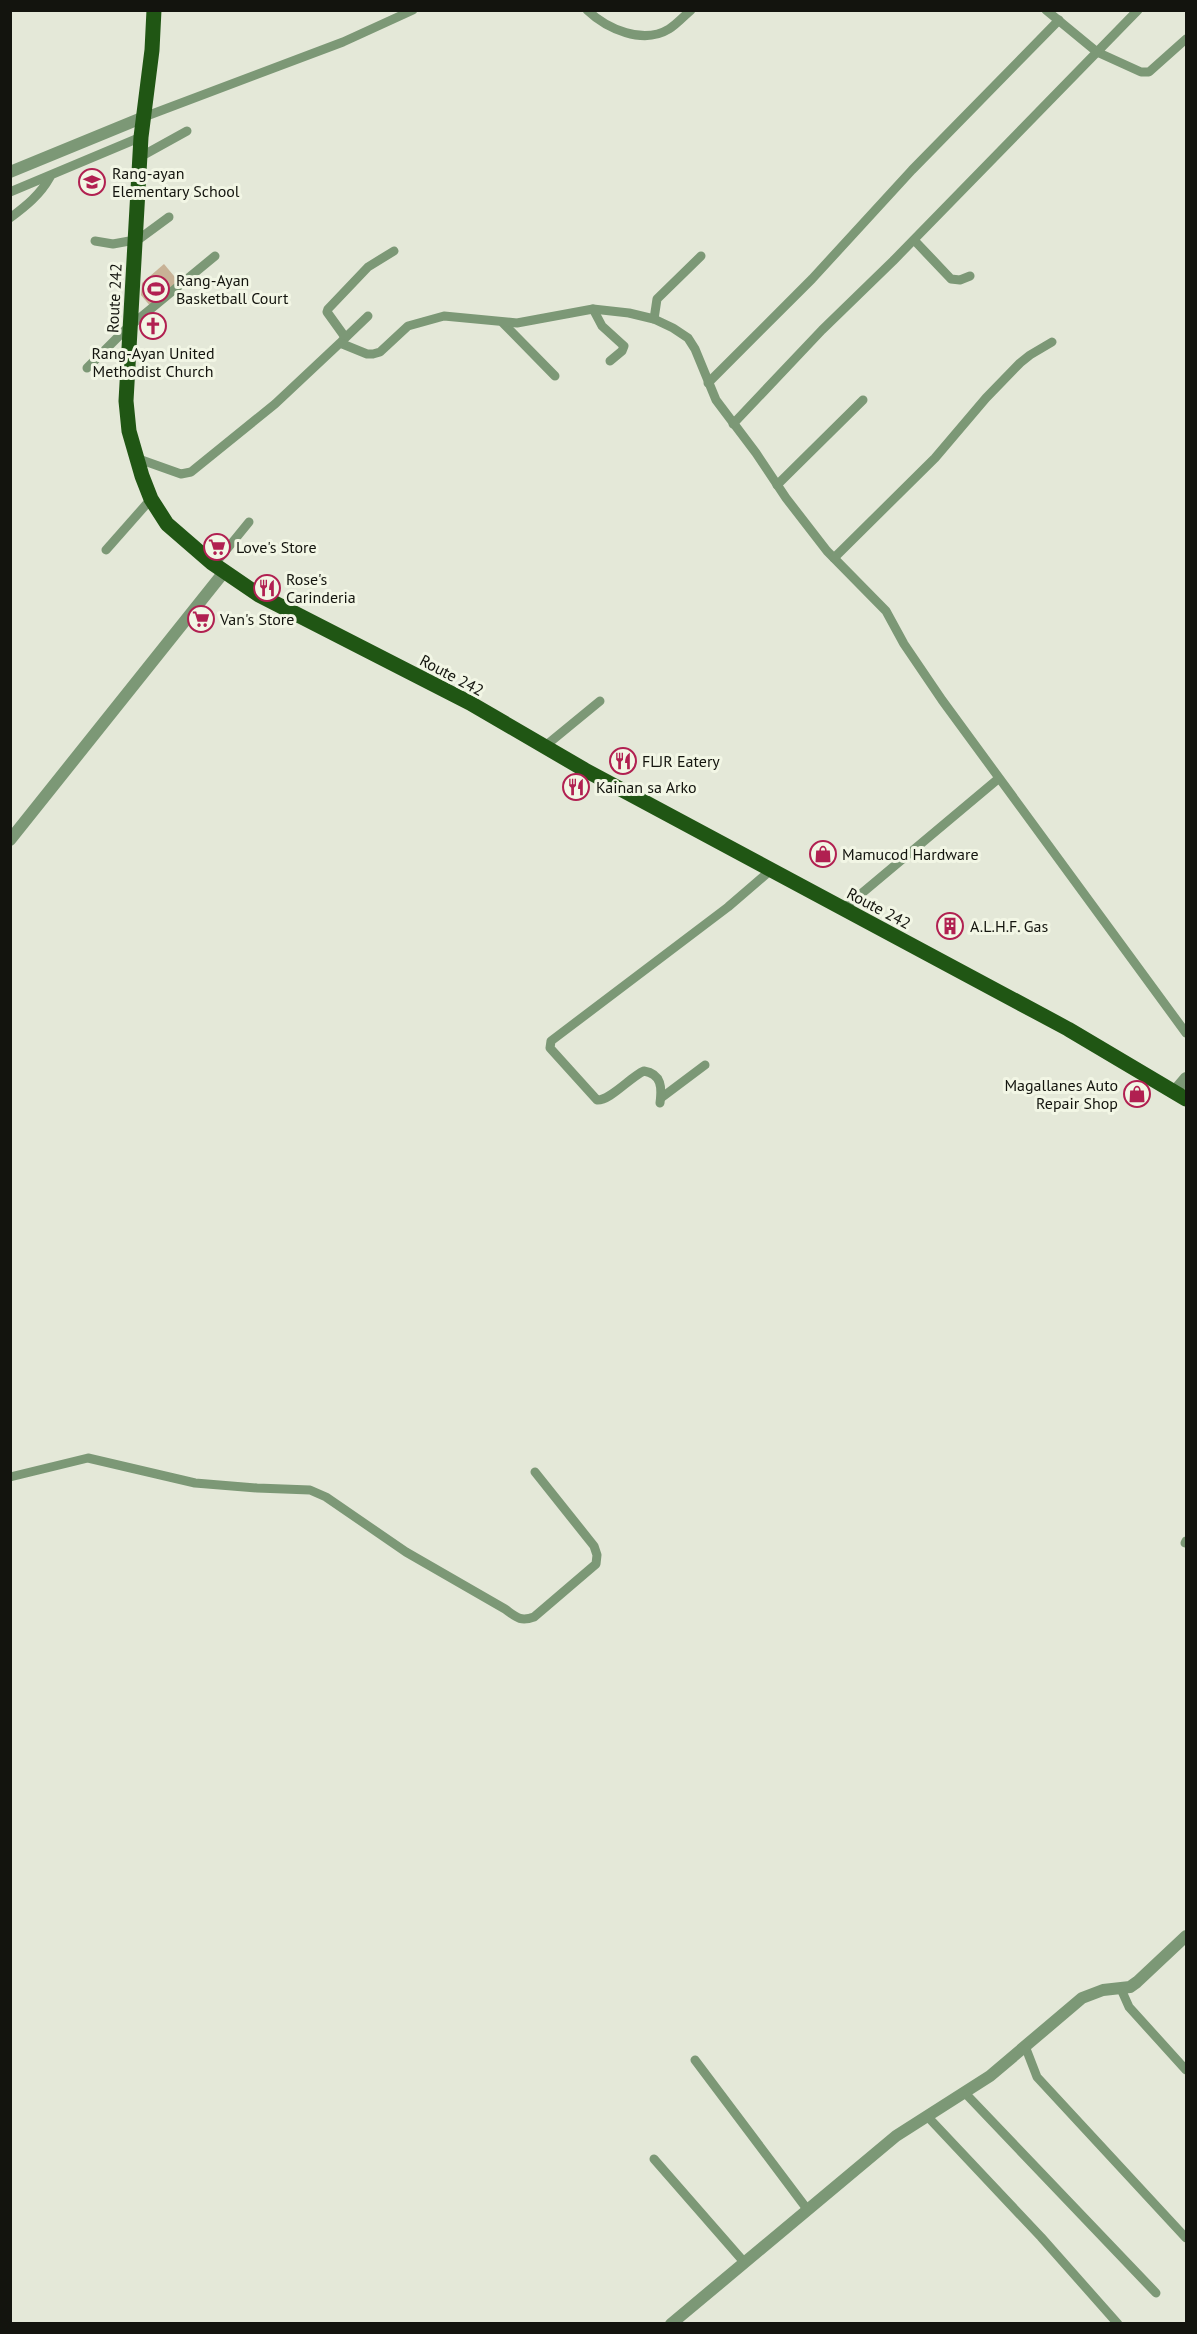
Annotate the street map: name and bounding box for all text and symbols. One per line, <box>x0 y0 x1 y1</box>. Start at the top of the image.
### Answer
place label: Rang-ayan Elementary School <box>112 163 240 201</box>
school or university icon: Rang-ayan Elementary School <box>77 167 107 197</box>
street label: Route 242 <box>102 263 126 333</box>
place label: Rang-Ayan Basketball Court <box>176 270 289 308</box>
sports icon: Rang-Ayan Basketball Court <box>141 274 171 304</box>
church icon: Rang-Ayan United Methodist Church <box>138 311 168 341</box>
place label: Rang-Ayan United Methodist Church <box>91 343 215 381</box>
supermarket icon: Love's Store <box>202 532 232 562</box>
place label: Love's Store <box>236 537 317 557</box>
place label: Rose's Carinderia <box>286 569 356 607</box>
restaurant icon: Rose's Carinderia <box>252 573 282 603</box>
supermarket icon: Van's Store <box>186 604 216 634</box>
place label: Van's Store <box>219 609 294 629</box>
street label: Route 242 <box>417 650 487 700</box>
restaurant icon: FLJR Eatery <box>608 746 638 776</box>
place label: FLJR Eatery <box>642 751 720 771</box>
restaurant icon: Kainan sa Arko <box>561 772 591 802</box>
place label: Kainan sa Arko <box>596 777 697 797</box>
shop icon: Mamucod Hardware <box>808 839 838 869</box>
place label: Mamucod Hardware <box>842 844 979 864</box>
street label: Route 242 <box>844 883 914 933</box>
building icon: A.L.H.F. Gas <box>935 911 965 941</box>
place label: A.L.H.F. Gas <box>970 916 1049 936</box>
place label: Magallanes Auto Repair Shop <box>1004 1075 1118 1113</box>
shop icon: Magallanes Auto Repair Shop <box>1122 1079 1152 1109</box>

